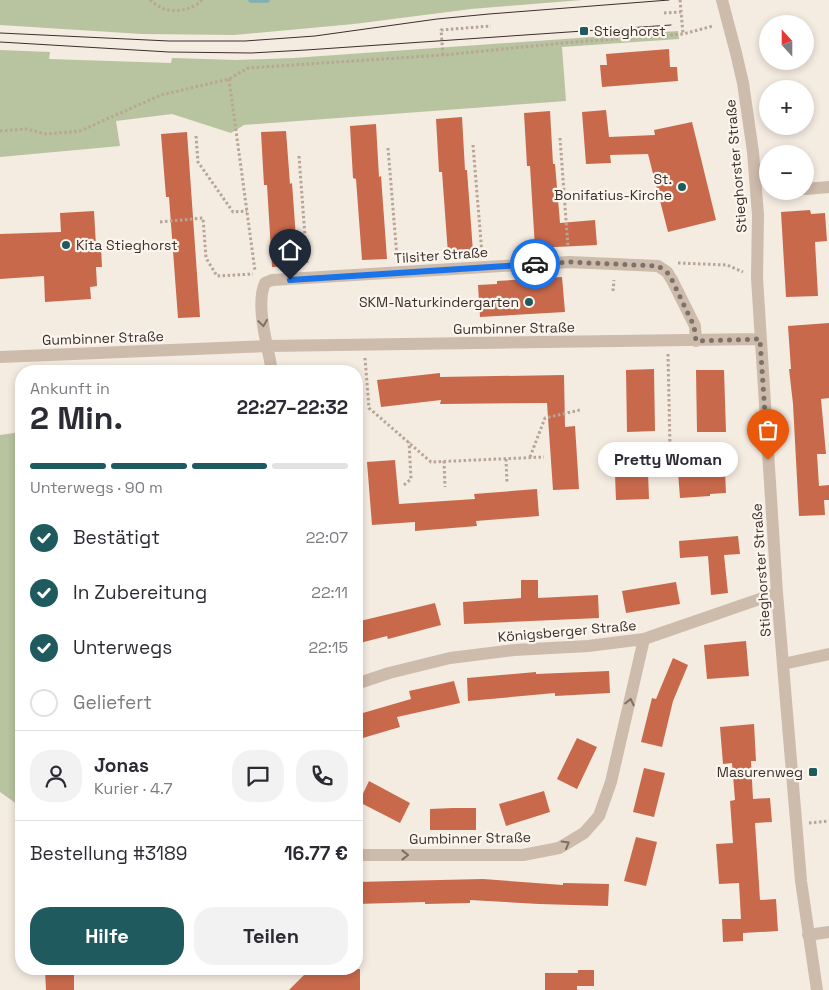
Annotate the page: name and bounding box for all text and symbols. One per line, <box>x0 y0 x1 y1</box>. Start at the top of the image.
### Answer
north arrow <box>759 15 814 70</box>
map controls <box>759 15 814 200</box>
place label: Stieghorst <box>594 22 666 40</box>
marker: Stieghorst <box>578 25 590 37</box>
button: + <box>759 80 814 135</box>
street label: Stieghorster Straße <box>721 99 751 233</box>
button: − <box>759 145 814 200</box>
place label: St. Bonifatius-Kirche <box>554 170 672 204</box>
marker: St. Bonifatius-Kirche <box>676 181 688 193</box>
pin <box>269 229 311 280</box>
place label: Kita Stieghorst <box>76 236 178 254</box>
icon: home <box>276 236 304 264</box>
marker: Kita Stieghorst <box>60 239 72 251</box>
courier <box>510 239 560 289</box>
street label: Tilsiter Straße <box>393 243 489 267</box>
icon: car <box>521 250 549 278</box>
place label: SKM-Naturkindergarten <box>359 293 519 311</box>
marker: SKM-Naturkindergarten <box>523 296 535 308</box>
street label: Gumbinner Straße <box>453 318 575 338</box>
one-way arrow <box>258 319 268 327</box>
street label: Gumbinner Straße <box>42 327 164 349</box>
text: Ankunft in <box>30 378 110 399</box>
text: 22:27–22:32 <box>237 395 348 420</box>
text: 2 Min. <box>30 398 123 438</box>
pin <box>747 409 789 460</box>
icon: bag <box>754 416 782 444</box>
callout: Pretty Woman <box>598 442 738 478</box>
text: Pretty Woman <box>614 449 722 470</box>
text: Unterwegs · 90 m <box>30 477 163 498</box>
street label: Stieghorster Straße <box>747 503 775 637</box>
icon: check <box>30 524 58 552</box>
text: Bestätigt <box>73 525 160 550</box>
text: 22:07 <box>306 527 348 548</box>
icon: check <box>30 579 58 607</box>
text: In Zubereitung <box>73 580 207 605</box>
text: 22:11 <box>311 582 348 603</box>
street label: Königsberger Straße <box>497 616 637 646</box>
icon: check <box>30 634 58 662</box>
text: Unterwegs <box>73 635 172 660</box>
text: 22:15 <box>308 637 348 658</box>
text: Geliefert <box>73 690 152 715</box>
one-way arrow <box>624 697 635 706</box>
button: person <box>30 750 82 802</box>
button: chat <box>232 750 284 802</box>
button: phone <box>296 750 348 802</box>
text: Jonas <box>94 753 149 778</box>
place label: Masurenweg <box>717 763 803 781</box>
marker: Masurenweg <box>807 766 819 778</box>
text: Kurier · 4.7 <box>94 778 173 799</box>
street label: Gumbinner Straße <box>409 828 531 848</box>
one-way arrow <box>560 840 569 850</box>
text: Bestellung #3189 <box>30 841 187 866</box>
text: 16.77 € <box>284 841 348 866</box>
one-way arrow <box>402 850 409 860</box>
button: Hilfe <box>30 907 184 965</box>
button: Teilen <box>194 907 348 965</box>

